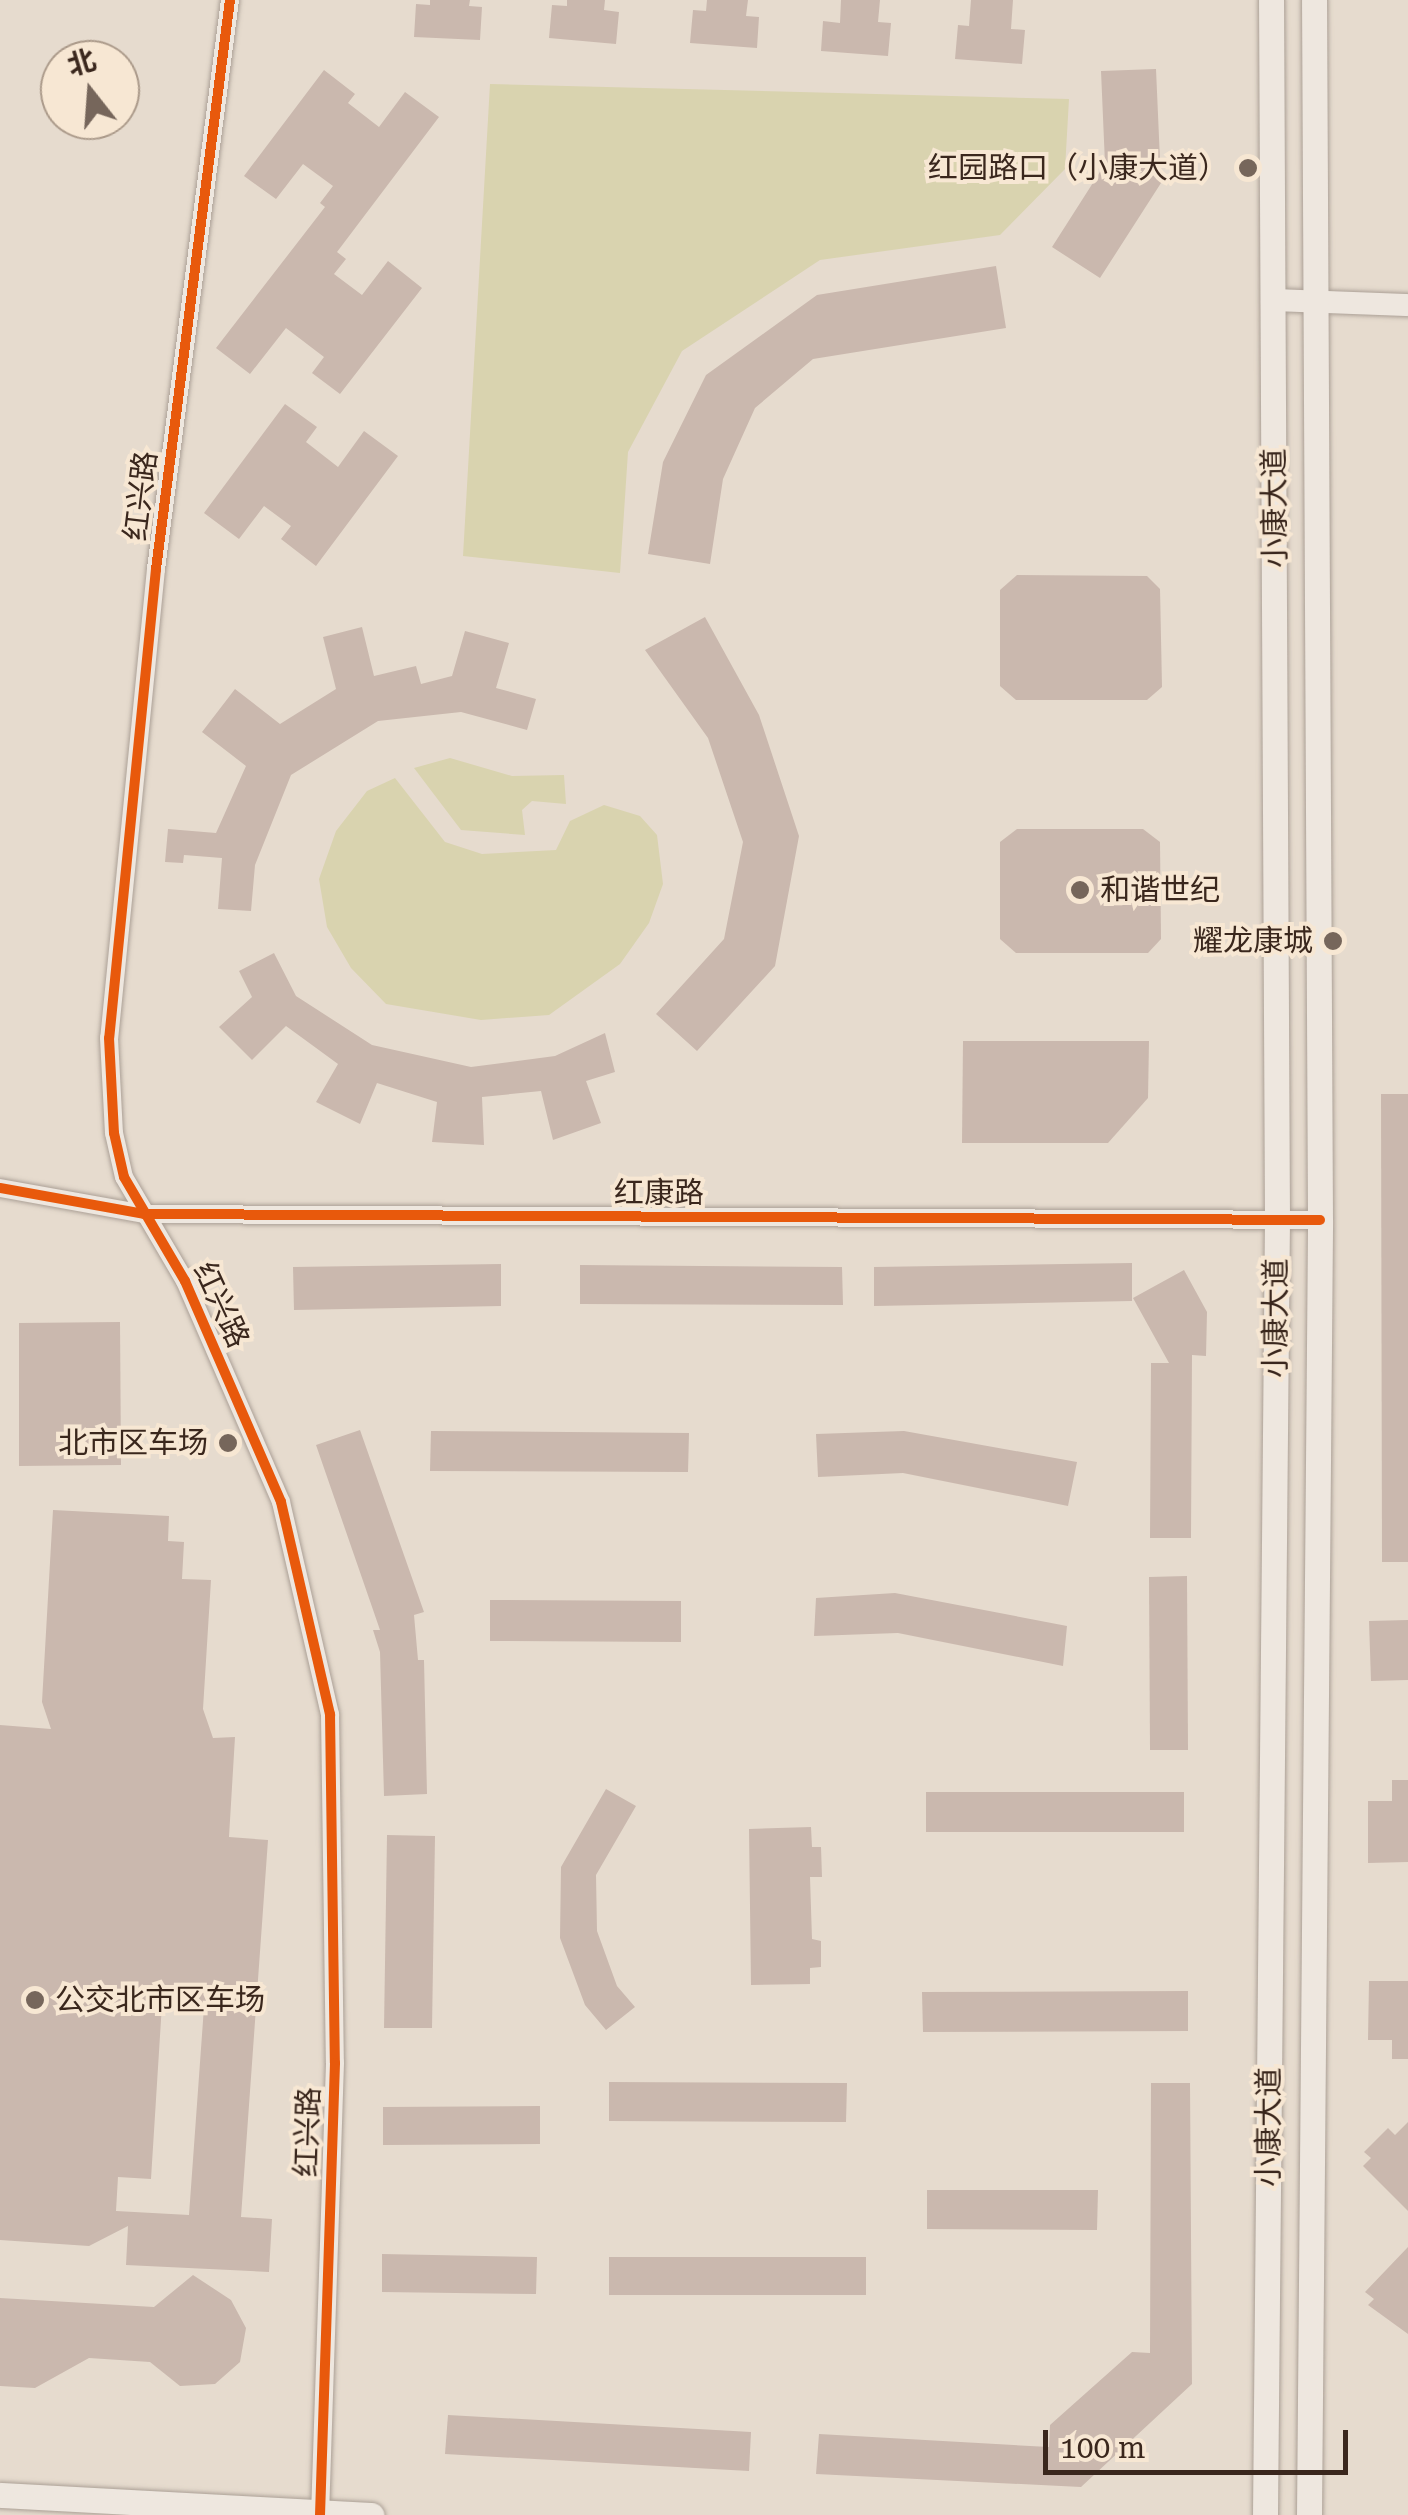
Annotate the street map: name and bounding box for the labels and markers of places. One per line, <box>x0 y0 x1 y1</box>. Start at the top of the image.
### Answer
place label: 红园路口（小康大道） <box>928 150 1228 186</box>
marker: 红园路口（小康大道） <box>1237 157 1259 179</box>
place label: 和谐世纪 <box>1100 872 1220 908</box>
marker: 和谐世纪 <box>1069 879 1091 901</box>
place label: 耀龙康城 <box>1193 923 1313 959</box>
marker: 耀龙康城 <box>1322 930 1344 952</box>
place label: 北市区车场 <box>58 1425 208 1461</box>
marker: 北市区车场 <box>217 1432 239 1454</box>
place label: 公交北市区车场 <box>55 1982 265 2018</box>
marker: 公交北市区车场 <box>24 1989 46 2011</box>

